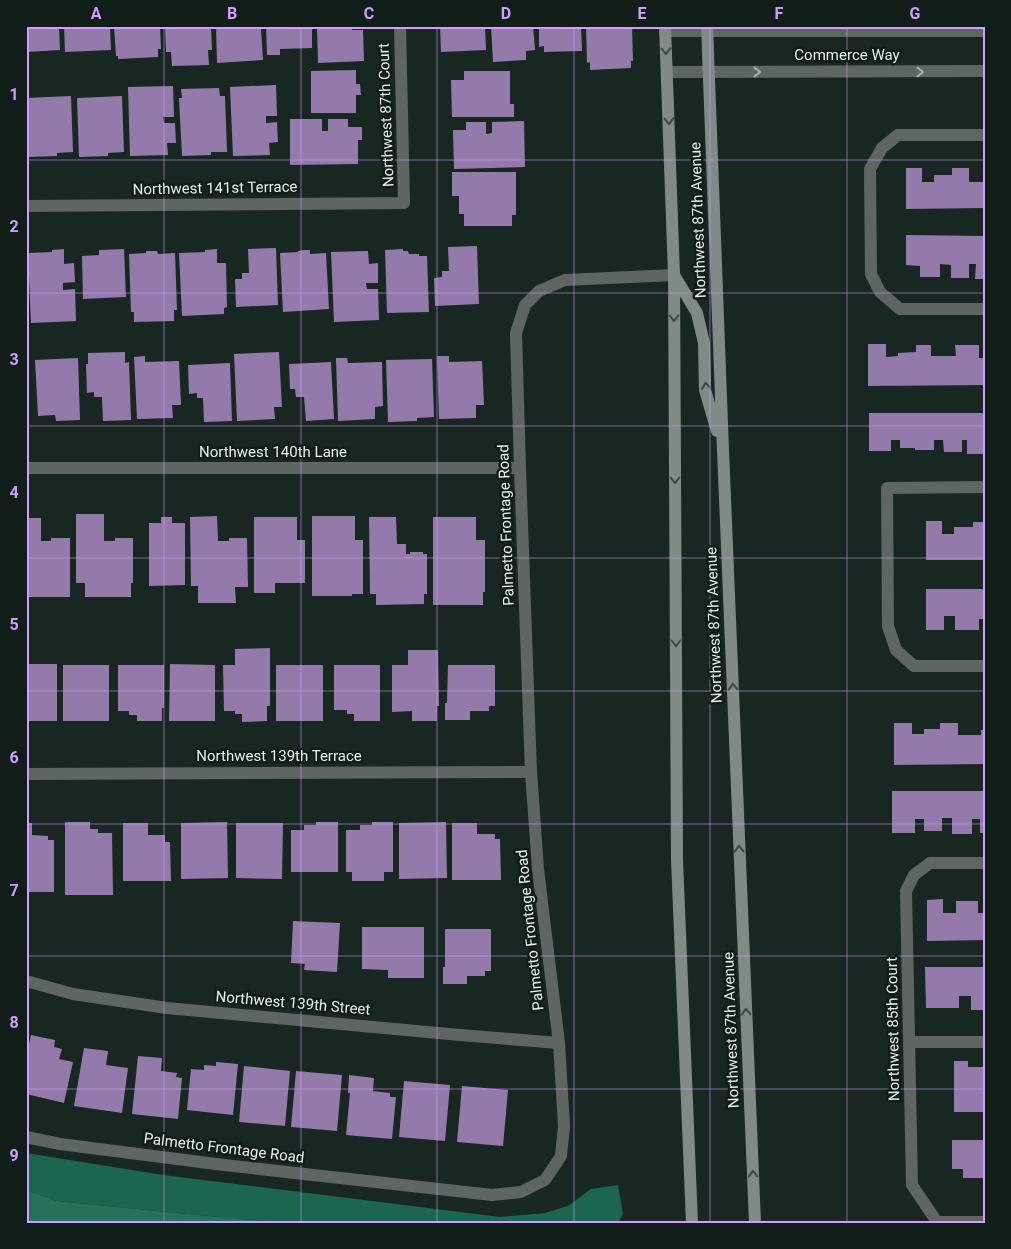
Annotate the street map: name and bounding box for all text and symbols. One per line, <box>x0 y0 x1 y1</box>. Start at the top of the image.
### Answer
text: A <box>91 4 102 23</box>
text: B <box>227 4 237 23</box>
text: C <box>364 4 374 23</box>
text: D <box>501 4 511 23</box>
text: E <box>638 4 647 23</box>
text: F <box>775 4 784 23</box>
text: G <box>910 4 921 23</box>
street label: Northwest 87th Court <box>374 43 398 187</box>
street label: Commerce Way <box>794 46 900 64</box>
one-way arrow <box>660 48 671 56</box>
one-way arrow <box>754 67 762 77</box>
one-way arrow <box>916 67 924 77</box>
text: 1 <box>9 85 19 104</box>
one-way arrow <box>663 117 674 125</box>
street label: Northwest 87th Avenue <box>686 142 710 298</box>
street label: Northwest 141st Terrace <box>132 178 298 198</box>
text: 2 <box>9 217 19 236</box>
one-way arrow <box>669 314 679 322</box>
text: 3 <box>9 350 19 369</box>
one-way arrow <box>701 382 712 390</box>
street label: Northwest 140th Lane <box>199 443 347 461</box>
street label: Palmetto Frontage Road <box>494 444 518 606</box>
one-way arrow <box>670 477 680 485</box>
text: 4 <box>9 483 19 502</box>
street label: Northwest 87th Avenue <box>702 547 726 703</box>
text: 5 <box>9 615 19 634</box>
one-way arrow <box>671 640 681 647</box>
one-way arrow <box>727 683 738 691</box>
street label: Northwest 139th Terrace <box>196 747 362 765</box>
text: 6 <box>9 748 19 767</box>
one-way arrow <box>734 845 745 853</box>
street label: Palmetto Frontage Road <box>513 849 547 1011</box>
text: 7 <box>9 881 19 900</box>
street label: Northwest 87th Avenue <box>719 952 743 1108</box>
street label: Northwest 85th Court <box>883 957 903 1101</box>
street label: Northwest 139th Street <box>215 987 371 1019</box>
one-way arrow <box>741 1007 751 1015</box>
text: 8 <box>9 1013 19 1032</box>
street label: Palmetto Frontage Road <box>143 1129 305 1167</box>
text: 9 <box>9 1146 19 1165</box>
one-way arrow <box>747 1170 758 1178</box>

